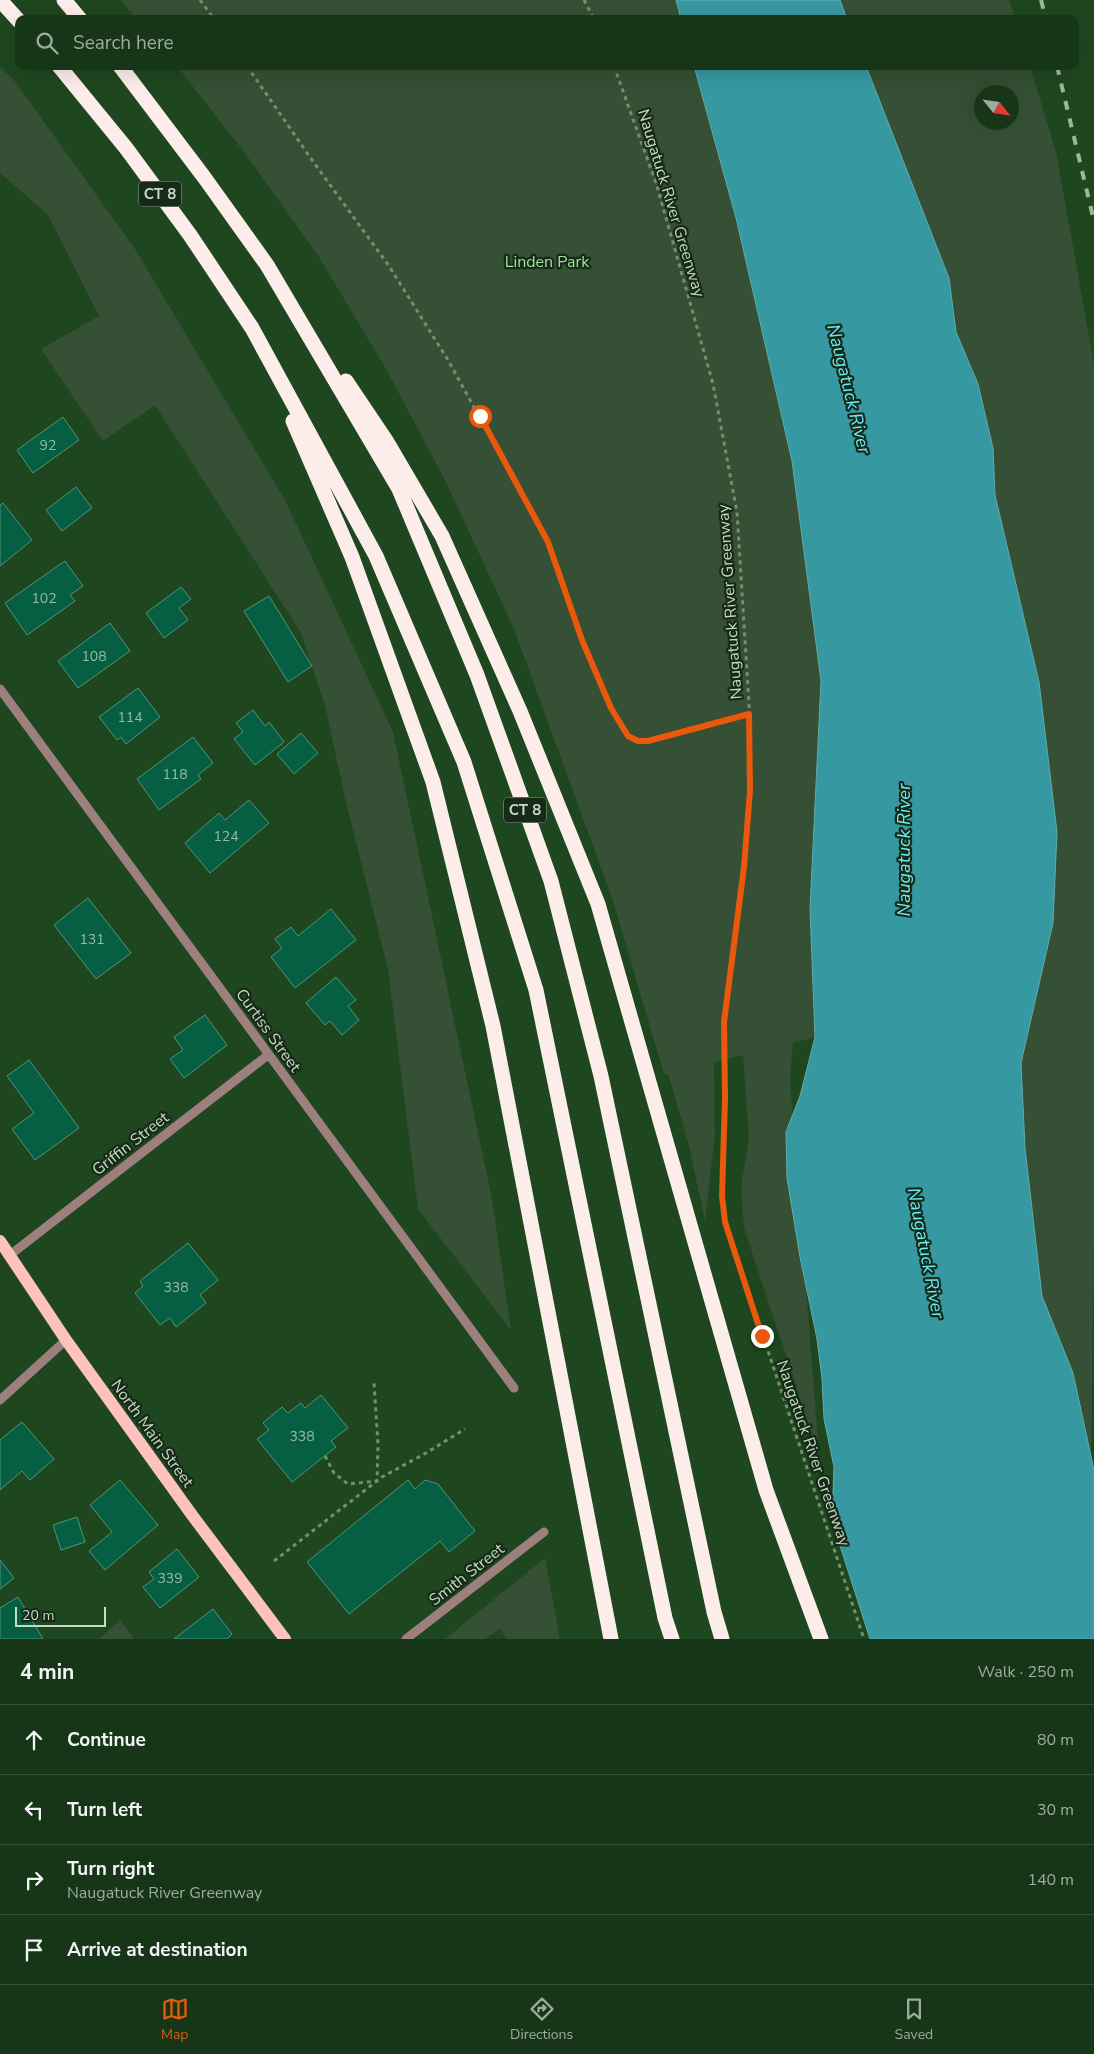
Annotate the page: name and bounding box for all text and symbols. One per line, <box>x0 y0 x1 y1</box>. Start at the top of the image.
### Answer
search box <box>15 15 1079 70</box>
icon: search <box>33 29 61 57</box>
text: Search here <box>73 30 174 56</box>
north arrow <box>974 85 1019 130</box>
street label: Naugatuck River Greenway <box>632 107 710 301</box>
road number: CT 8 <box>139 182 181 206</box>
park label: Linden Park <box>505 251 590 273</box>
water label: Naugatuck River <box>821 322 877 457</box>
route start <box>469 405 492 428</box>
house number: 92 <box>40 436 56 455</box>
street label: Naugatuck River Greenway <box>712 503 748 700</box>
house number: 102 <box>31 589 57 608</box>
house number: 108 <box>81 647 107 666</box>
house number: 114 <box>117 708 143 727</box>
house number: 118 <box>162 765 188 784</box>
water label: Naugatuck River <box>892 783 916 916</box>
road number: CT 8 <box>504 798 546 822</box>
house number: 124 <box>213 827 239 846</box>
house number: 131 <box>79 930 105 949</box>
street label: Curtiss Street <box>230 984 306 1077</box>
street label: Griffin Street <box>88 1107 174 1181</box>
water label: Naugatuck River <box>902 1186 951 1321</box>
house number: 338 <box>163 1278 189 1297</box>
route end <box>751 1325 774 1348</box>
street label: Naugatuck River Greenway <box>771 1357 856 1550</box>
street label: North Main Street <box>106 1375 199 1492</box>
house number: 338 <box>289 1427 315 1446</box>
street label: Smith Street <box>424 1538 509 1611</box>
house number: 339 <box>157 1569 183 1588</box>
scale bar <box>15 1604 106 1627</box>
text: 20 m <box>22 1606 54 1625</box>
text: 4 min <box>20 1658 74 1686</box>
text: Walk · 250 m <box>978 1661 1074 1683</box>
icon: ahead <box>20 1726 48 1754</box>
text: Continue <box>67 1727 146 1753</box>
text: 80 m <box>1037 1729 1074 1751</box>
icon: left <box>20 1796 48 1824</box>
text: Turn left <box>67 1797 142 1823</box>
text: 30 m <box>1037 1799 1074 1821</box>
text: Turn right <box>67 1856 154 1882</box>
icon: right <box>20 1866 48 1894</box>
text: 140 m <box>1027 1869 1074 1891</box>
text: Naugatuck River Greenway <box>67 1882 262 1904</box>
icon: arrive <box>20 1936 48 1964</box>
text: Arrive at destination <box>67 1937 248 1963</box>
tab: Map <box>161 1995 189 2044</box>
tab: Directions <box>510 1995 573 2044</box>
tab: Saved <box>895 1995 933 2044</box>

